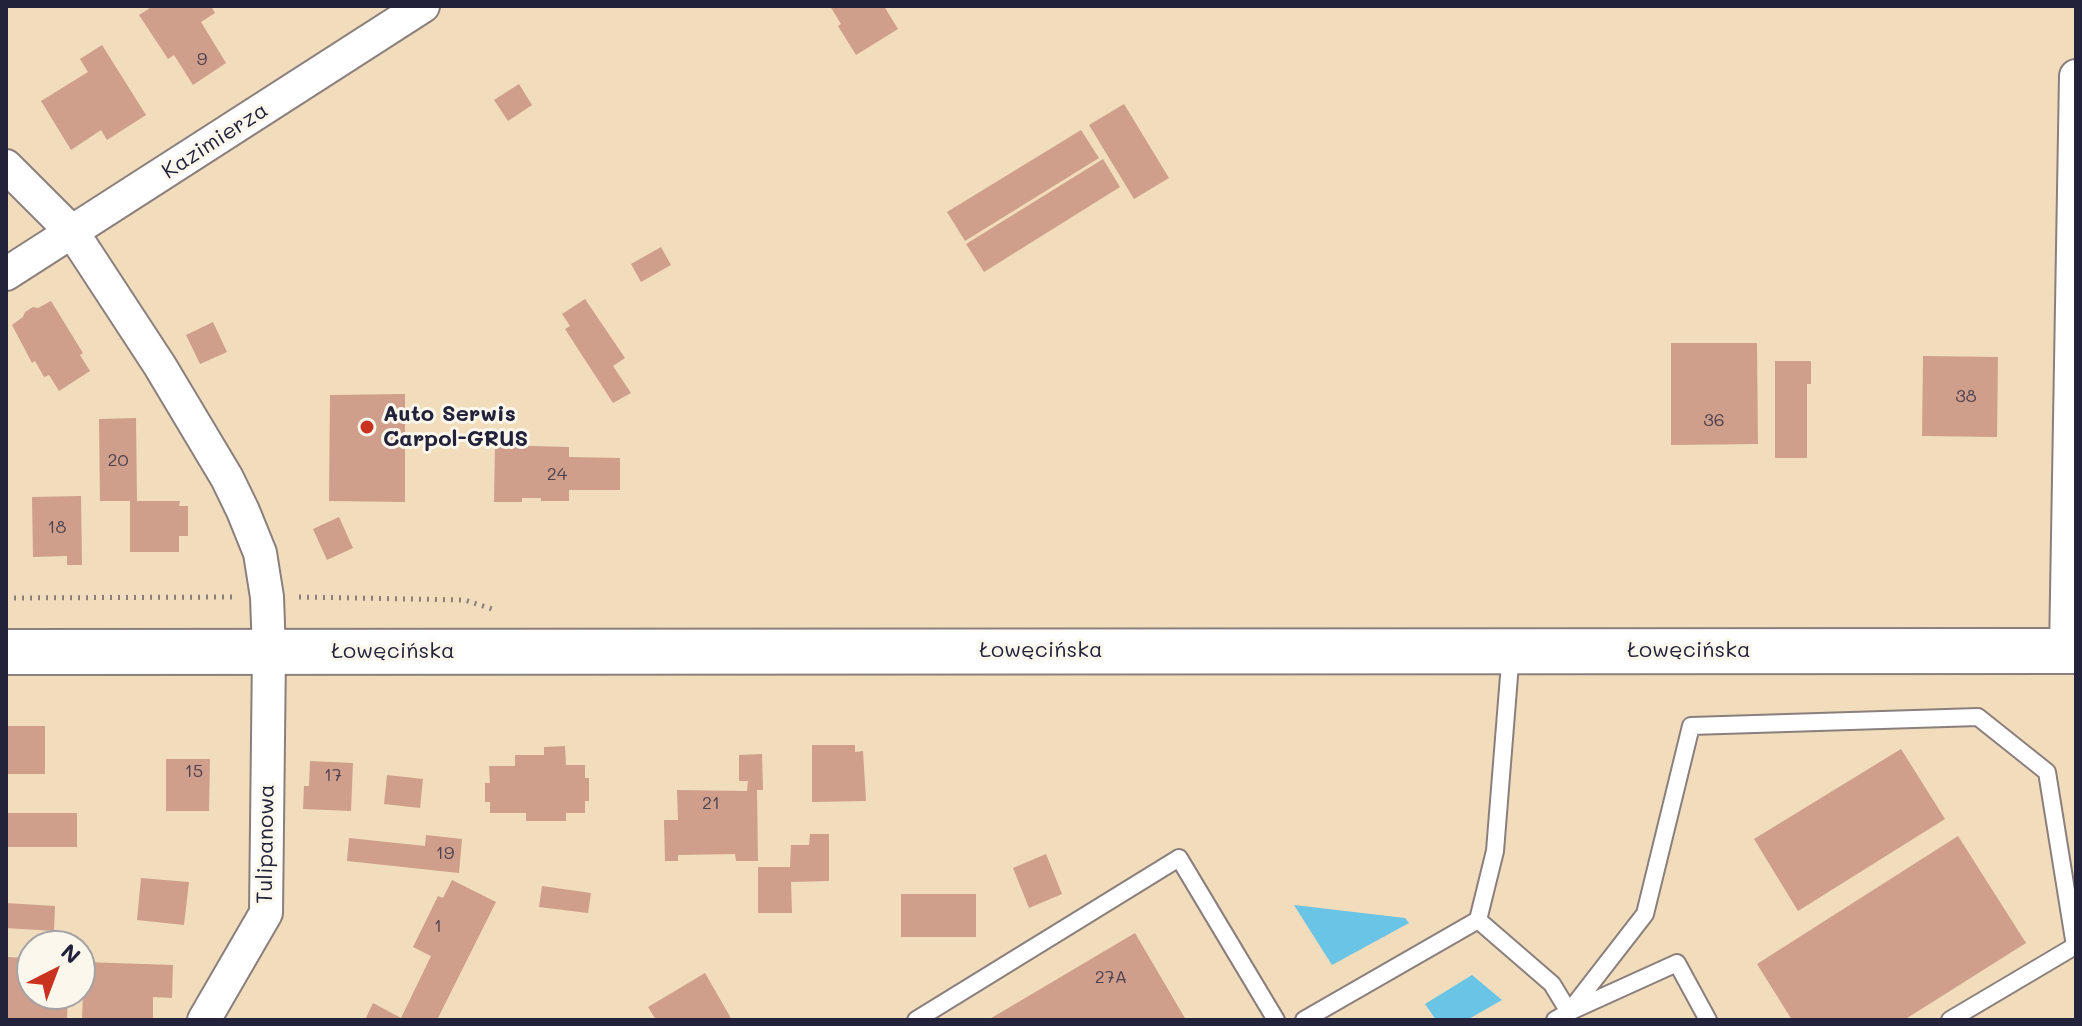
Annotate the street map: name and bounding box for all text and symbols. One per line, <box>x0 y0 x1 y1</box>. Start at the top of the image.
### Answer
house number: 9 <box>197 48 207 70</box>
street label: Kazimierza <box>157 97 273 185</box>
house number: 38 <box>1955 385 1977 407</box>
place label: Auto Serwis Carpol-GRUS <box>383 401 528 452</box>
house number: 36 <box>1703 409 1725 431</box>
marker: Auto Serwis Carpol-GRUS <box>358 418 376 436</box>
house number: 20 <box>107 449 129 471</box>
house number: 24 <box>547 463 567 485</box>
house number: 18 <box>48 516 66 538</box>
street label: Łowęcińska <box>979 637 1103 663</box>
street label: Łowęcińska <box>1627 637 1751 663</box>
street label: Łowęcińska <box>331 638 455 664</box>
house number: 15 <box>185 760 203 782</box>
house number: 17 <box>324 764 342 786</box>
street label: Tulipanowa <box>252 784 280 904</box>
house number: 21 <box>702 792 720 814</box>
house number: 19 <box>436 842 454 864</box>
house number: 1 <box>434 915 442 937</box>
north arrow <box>16 930 96 1010</box>
text: N <box>55 937 87 970</box>
house number: 27A <box>1095 966 1127 988</box>

